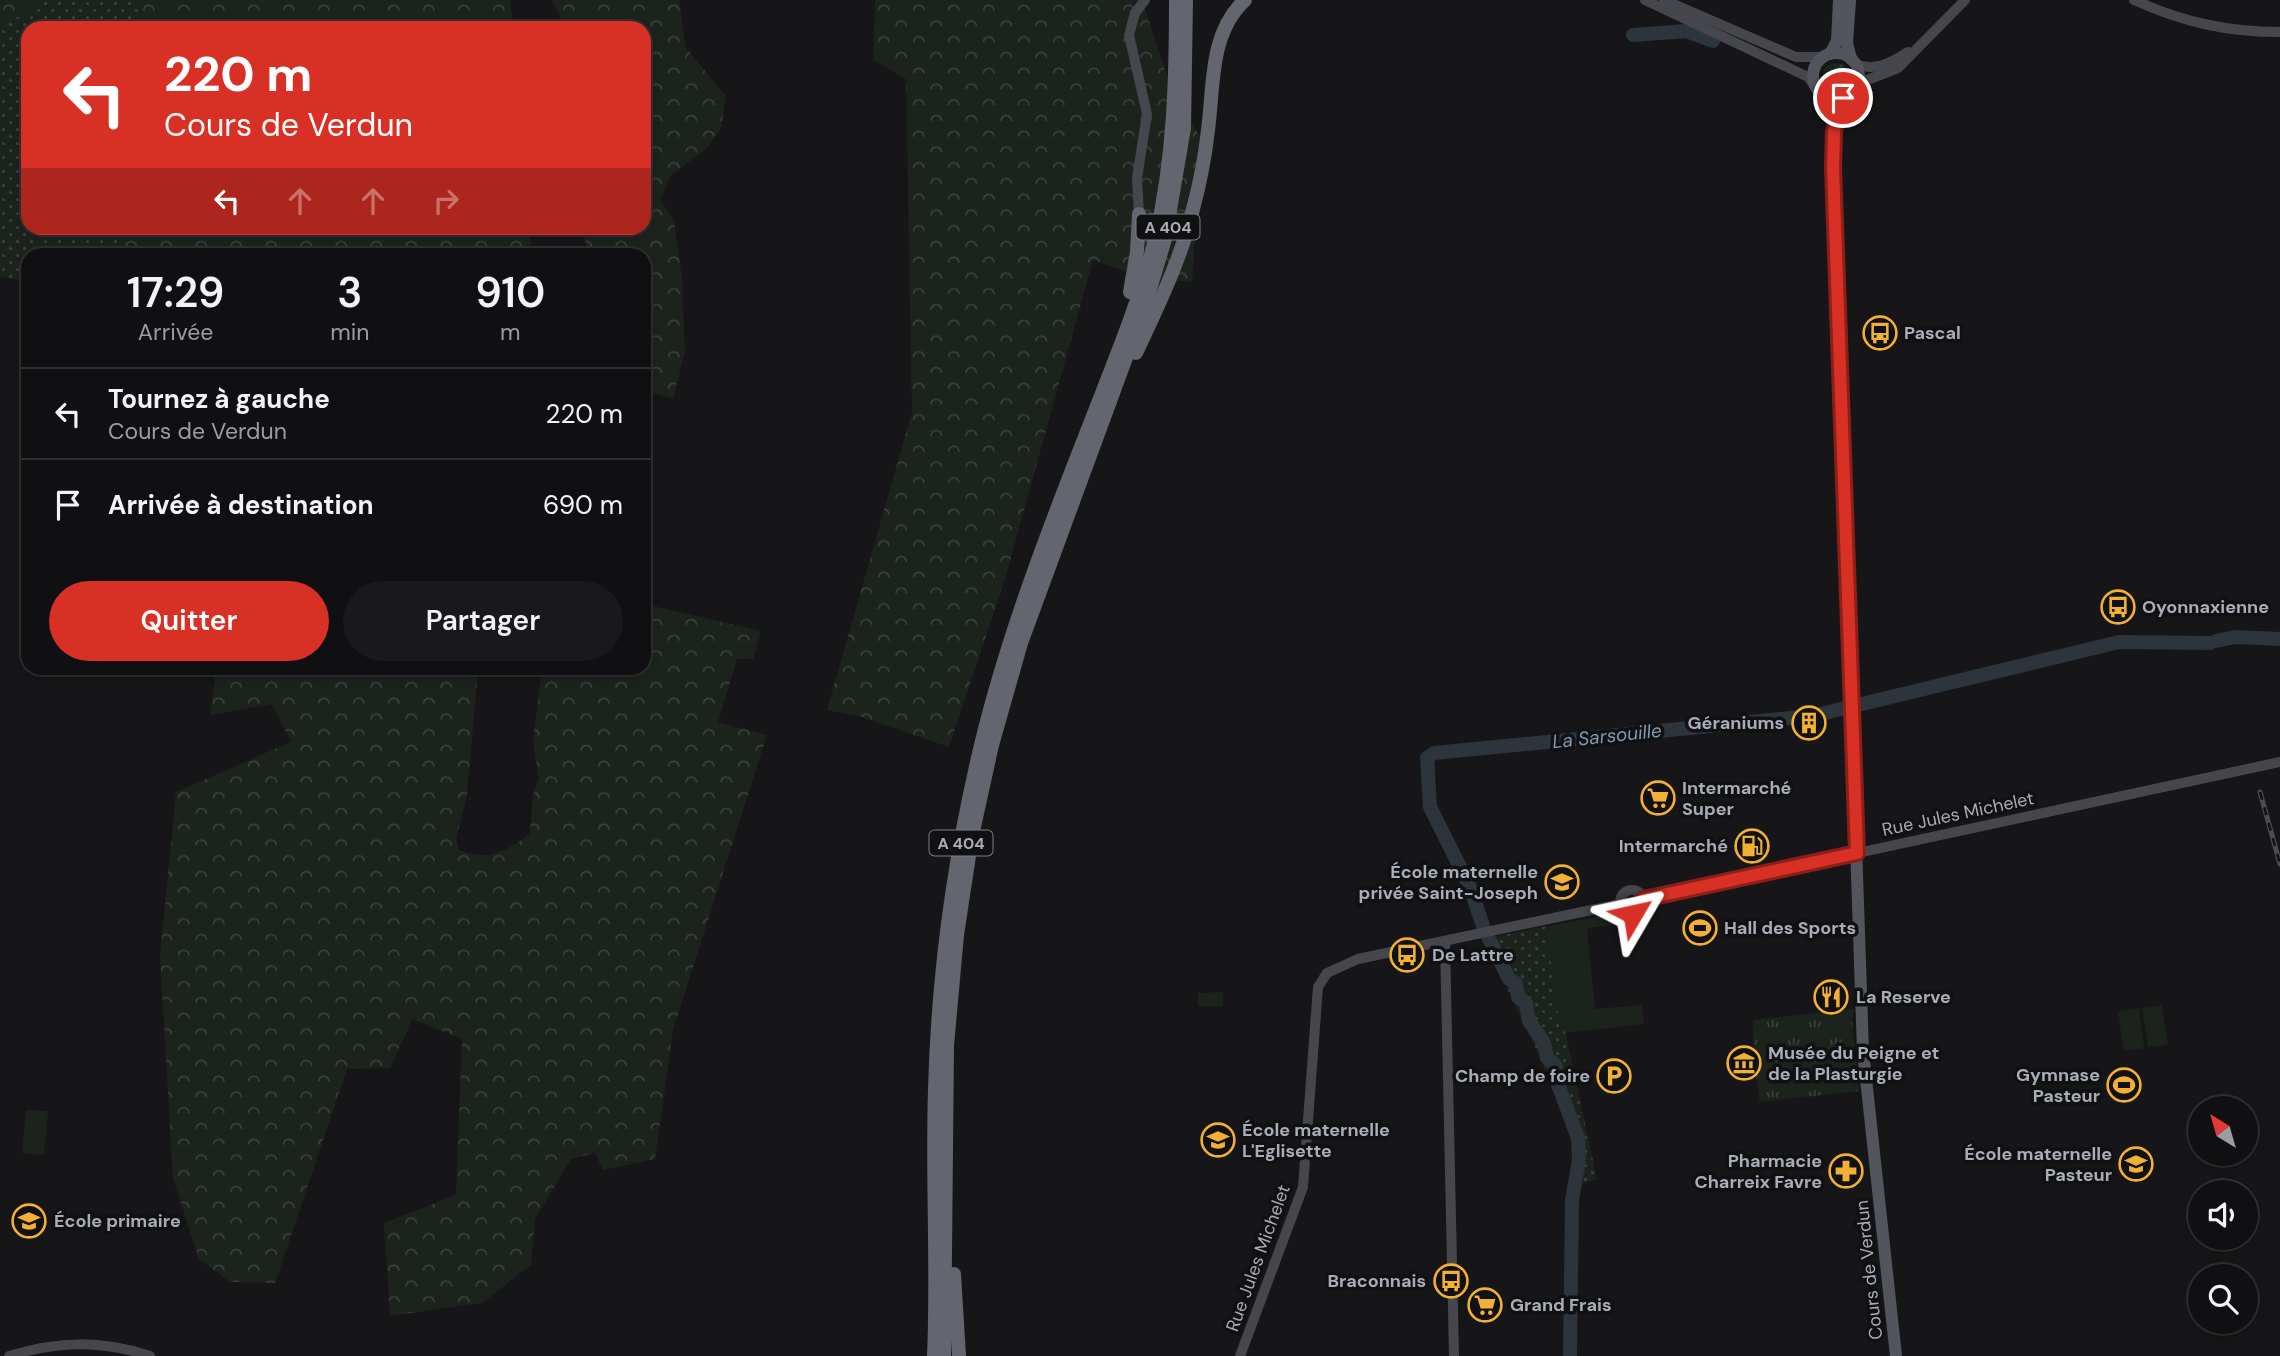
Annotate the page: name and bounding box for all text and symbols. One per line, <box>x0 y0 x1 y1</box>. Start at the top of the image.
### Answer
text: 220 m <box>164 42 312 106</box>
icon: left <box>49 49 140 140</box>
pin <box>1813 68 1873 128</box>
icon: arrive <box>1824 79 1862 117</box>
text: Cours de Verdun <box>164 104 413 146</box>
icon: left <box>208 182 246 220</box>
icon: ahead <box>281 182 319 220</box>
icon: ahead <box>354 182 392 220</box>
icon: right <box>427 182 465 220</box>
road number: A 404 <box>1136 215 1200 240</box>
text: 17:29 <box>127 265 224 320</box>
text: 3 <box>337 265 362 320</box>
text: 910 <box>475 265 545 320</box>
bus stop icon: Pascal <box>1861 314 1899 352</box>
text: Arrivée <box>138 317 213 347</box>
text: min <box>330 317 369 347</box>
text: m <box>500 317 520 347</box>
place label: Pascal <box>1904 321 1961 345</box>
text: Tournez à gauche <box>108 382 330 416</box>
icon: left <box>49 395 87 433</box>
text: 220 m <box>545 397 623 431</box>
text: Cours de Verdun <box>108 416 287 446</box>
icon: arrive <box>49 486 87 524</box>
text: Arrivée à destination <box>108 488 374 522</box>
text: 690 m <box>543 488 623 522</box>
button: Quitter <box>49 581 329 661</box>
button: Partager <box>343 581 623 661</box>
bus stop icon: Oyonnaxienne <box>2099 588 2137 626</box>
place label: Oyonnaxienne <box>2142 595 2269 619</box>
building icon: Géraniums <box>1790 704 1828 742</box>
place label: Géraniums <box>1688 711 1784 735</box>
water label: La Sarsouille <box>1551 718 1663 754</box>
place label: Intermarché Super <box>1682 776 1792 821</box>
supermarket icon: Intermarché Super <box>1639 779 1677 817</box>
street label: Rue Jules Michelet <box>1880 786 2036 842</box>
fuel station icon: Intermarché <box>1733 827 1771 865</box>
road number: A 404 <box>930 830 992 856</box>
place label: Intermarché <box>1619 834 1728 858</box>
place label: École maternelle privée Saint-Joseph <box>1359 860 1538 905</box>
school or university icon: École maternelle privée Saint-Joseph <box>1543 863 1581 901</box>
position arrow <box>1596 877 1670 951</box>
sports icon: Hall des Sports <box>1681 909 1719 947</box>
place label: Hall des Sports <box>1724 916 1856 940</box>
bus stop icon: De Lattre <box>1388 936 1426 974</box>
place label: De Lattre <box>1432 943 1514 967</box>
restaurant icon: La Reserve <box>1812 978 1850 1016</box>
place label: La Reserve <box>1856 985 1951 1009</box>
place label: Musée du Peigne et de la Plasturgie <box>1768 1041 1939 1086</box>
museum icon: Musée du Peigne et de la Plasturgie <box>1725 1044 1763 1082</box>
parking icon: Champ de foire <box>1595 1057 1633 1095</box>
place label: Gymnase Pasteur <box>2016 1063 2100 1108</box>
place label: Champ de foire <box>1455 1064 1590 1088</box>
sports icon: Gymnase Pasteur <box>2105 1066 2143 1104</box>
north arrow <box>2188 1096 2258 1166</box>
map controls <box>2188 1096 2258 1334</box>
place label: École maternelle L'Eglisette <box>1242 1118 1390 1163</box>
school or university icon: École maternelle L'Eglisette <box>1199 1121 1237 1159</box>
place label: École maternelle Pasteur <box>1964 1142 2112 1187</box>
school or university icon: École maternelle Pasteur <box>2117 1145 2155 1183</box>
place label: Pharmacie Charreix Favre <box>1694 1149 1822 1194</box>
pharmacy icon: Pharmacie Charreix Favre <box>1827 1152 1865 1190</box>
button: sound <box>2188 1180 2258 1250</box>
street label: Rue Jules Michelet <box>1220 1181 1296 1335</box>
street label: Cours de Verdun <box>1850 1199 1888 1341</box>
school or university icon: École primaire <box>10 1202 48 1240</box>
place label: École primaire <box>54 1209 181 1233</box>
bus stop icon: Braconnais <box>1432 1262 1470 1300</box>
button: search <box>2188 1264 2258 1334</box>
place label: Braconnais <box>1327 1269 1426 1293</box>
supermarket icon: Grand Frais <box>1466 1286 1504 1324</box>
place label: Grand Frais <box>1510 1293 1611 1317</box>

